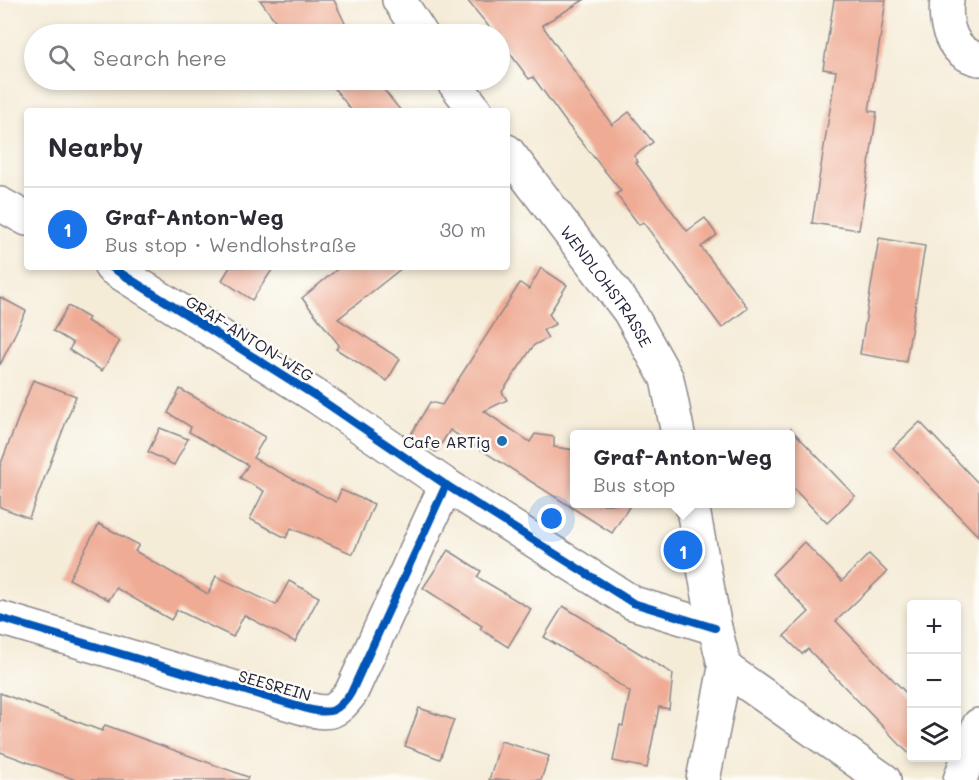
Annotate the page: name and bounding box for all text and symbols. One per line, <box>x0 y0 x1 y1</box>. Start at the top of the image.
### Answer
search box <box>24 24 510 90</box>
icon: search <box>45 41 78 74</box>
text: Search here <box>93 43 227 72</box>
text: Nearby <box>48 130 143 164</box>
text: Graf-Anton-Weg <box>105 202 284 231</box>
text: 1 <box>63 216 72 242</box>
text: 30 m <box>440 216 486 242</box>
street label: WENDLOHSTRASSE <box>557 221 657 350</box>
text: Bus stop · Wendlohstraße <box>105 231 357 257</box>
street label: GRAF-ANTON-WEG <box>182 290 318 386</box>
popup <box>570 430 795 508</box>
place label: Cafe ARTig <box>403 431 490 452</box>
marker: Cafe ARTig <box>495 434 509 448</box>
text: Graf-Anton-Weg <box>593 442 772 471</box>
text: Bus stop <box>593 471 675 497</box>
your location <box>537 504 566 533</box>
pin: 1 <box>664 528 702 572</box>
map controls <box>907 600 961 762</box>
button: + <box>907 600 961 654</box>
button: − <box>907 654 961 708</box>
street label: SEESREIN <box>236 665 314 705</box>
button: layers <box>907 708 961 762</box>

